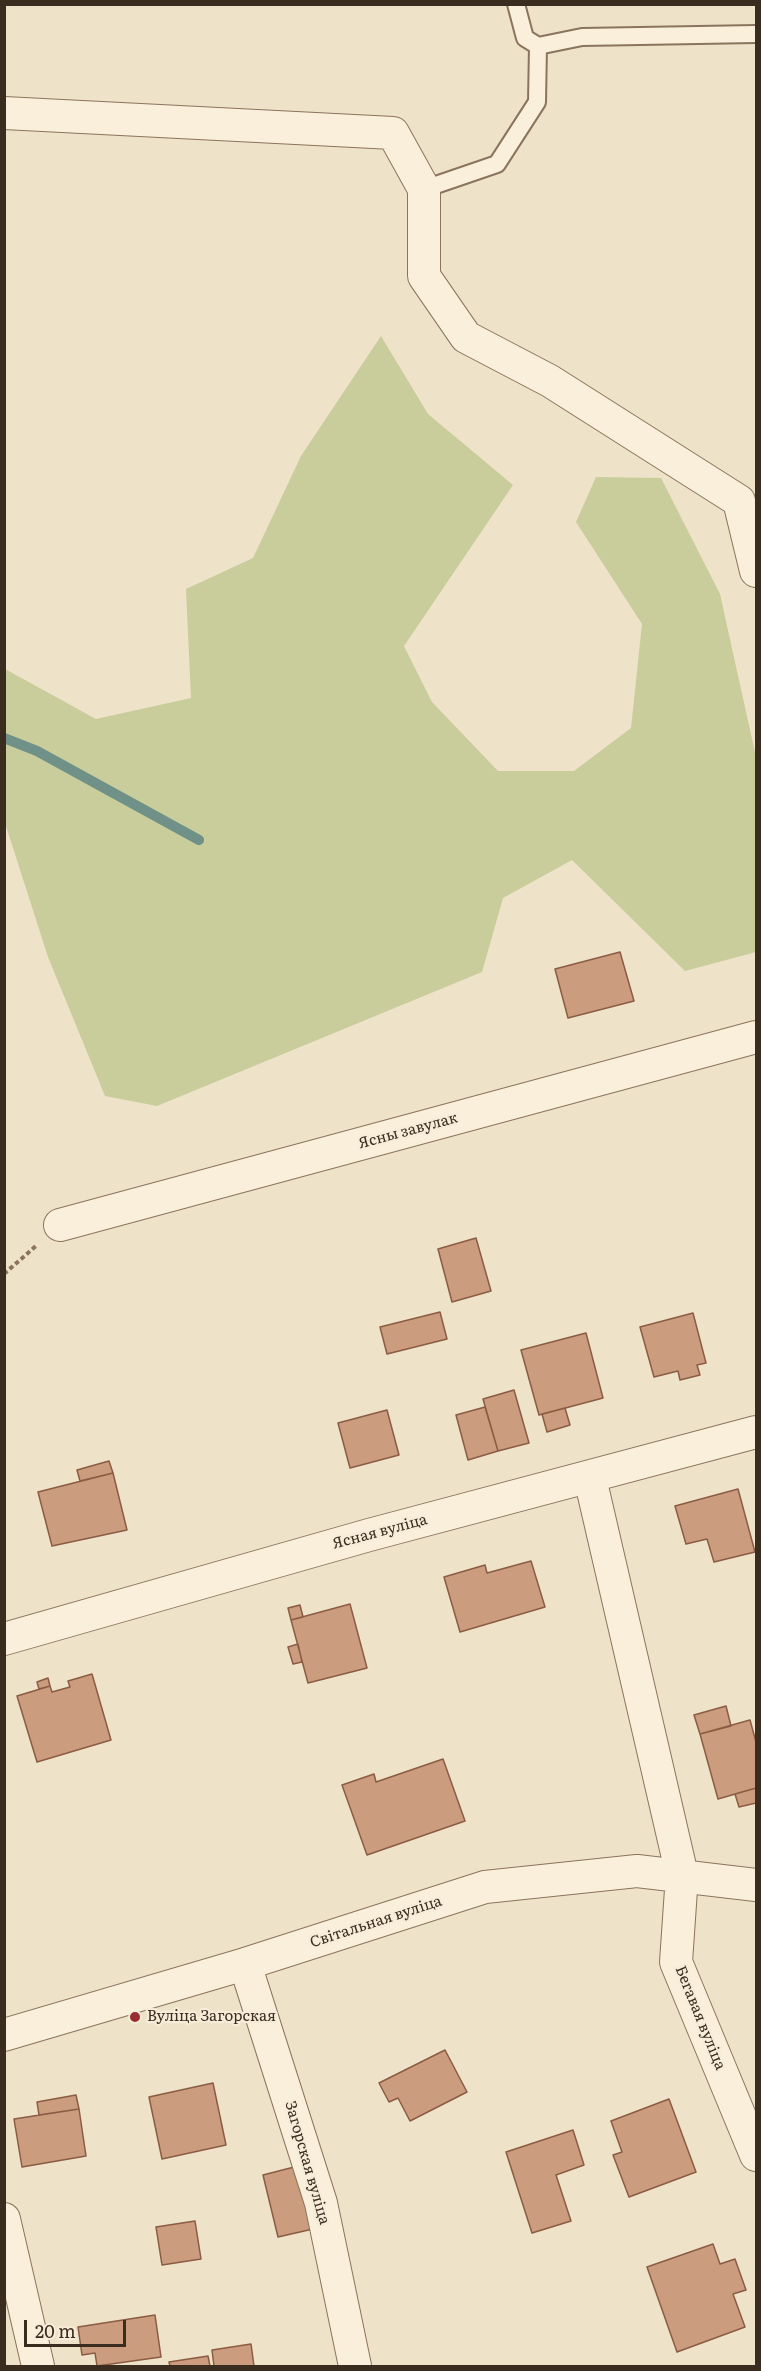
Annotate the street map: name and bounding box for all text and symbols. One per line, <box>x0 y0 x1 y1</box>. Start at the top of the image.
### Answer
street label: Ясны завулак <box>357 1109 459 1153</box>
street label: Ясная вуліца <box>331 1511 429 1553</box>
street label: Світальная вуліца <box>308 1892 444 1952</box>
street label: Бегавая вуліца <box>671 1963 729 2073</box>
place label: Вуліца Загорская <box>147 2008 276 2026</box>
marker: Вуліца Загорская <box>128 2010 142 2024</box>
street label: Загорская вуліца <box>281 2099 333 2227</box>
scale bar <box>27 2308 129 2346</box>
text: 20 m <box>35 2317 76 2344</box>

